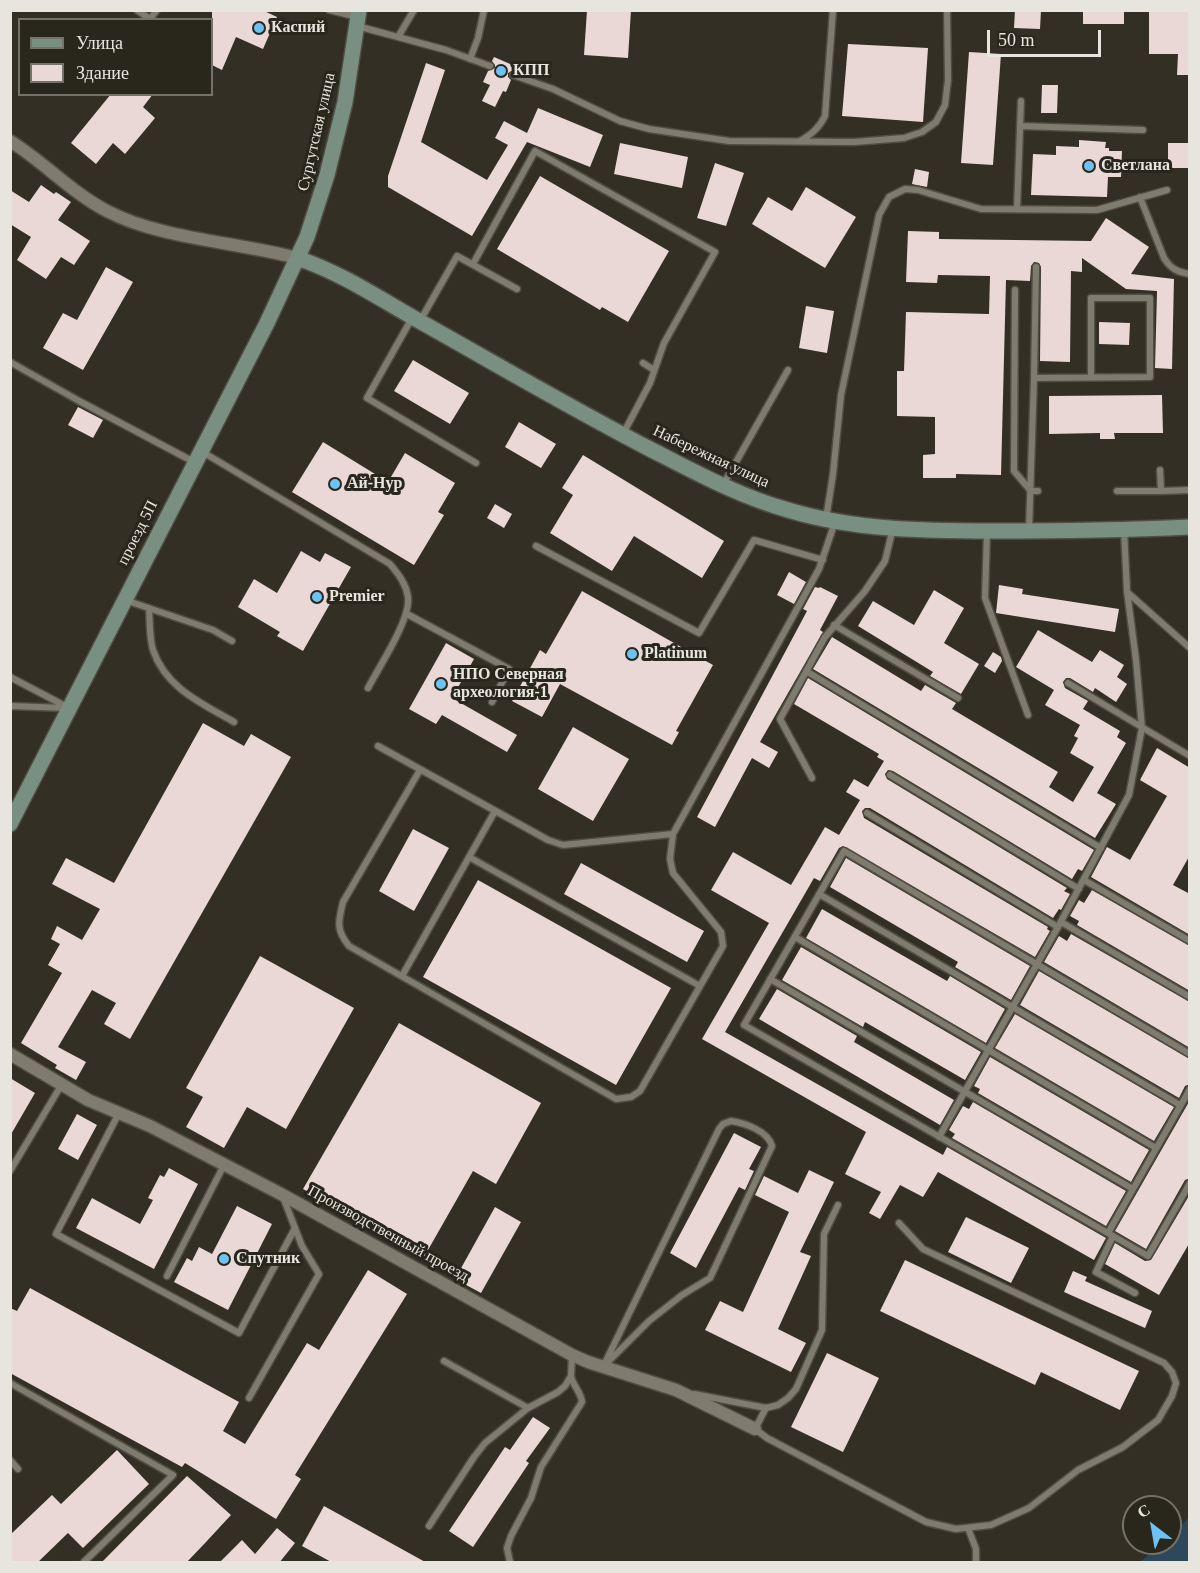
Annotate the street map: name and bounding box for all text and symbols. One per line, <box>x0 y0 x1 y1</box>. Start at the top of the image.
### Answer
legend <box>18 18 213 96</box>
place label: Каспий <box>271 18 325 38</box>
scale bar <box>990 18 1104 56</box>
marker: Каспий <box>252 21 266 35</box>
text: 50 m <box>998 30 1035 50</box>
text: Улица <box>76 33 123 53</box>
place label: КПП <box>513 61 549 81</box>
text: Здание <box>76 63 129 83</box>
marker: КПП <box>494 64 508 78</box>
street label: Сургутская улица <box>294 71 340 193</box>
place label: Светлана <box>1101 156 1170 176</box>
marker: Светлана <box>1082 159 1096 173</box>
street label: Набережная улица <box>650 422 772 492</box>
place label: Ай-Нур <box>347 474 402 494</box>
marker: Ай-Нур <box>328 477 342 491</box>
street label: проезд 5П <box>114 498 162 568</box>
place label: Premier <box>329 587 385 607</box>
marker: Premier <box>310 590 324 604</box>
place label: Platinum <box>644 644 707 664</box>
marker: Platinum <box>625 647 639 661</box>
place label: НПО Северная археология-1 <box>453 665 564 703</box>
marker: НПО Северная археология-1 <box>434 677 448 691</box>
street label: Производственный проезд <box>304 1182 472 1286</box>
place label: Спутник <box>236 1249 300 1269</box>
marker: Спутник <box>217 1252 231 1266</box>
north arrow <box>1122 1495 1182 1555</box>
text: С <box>1134 1501 1153 1521</box>

